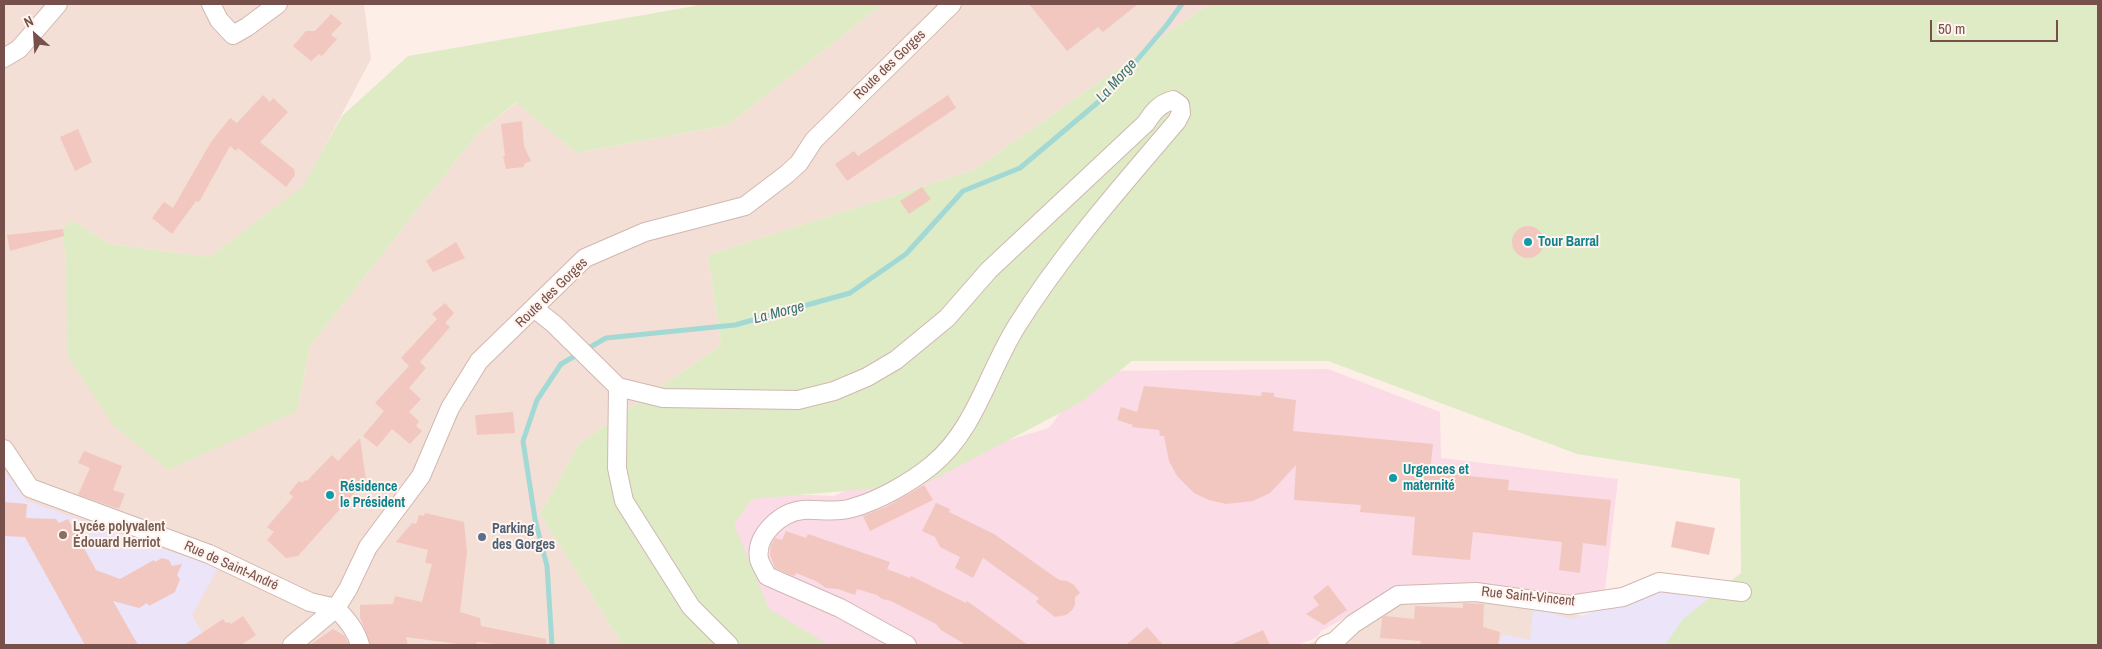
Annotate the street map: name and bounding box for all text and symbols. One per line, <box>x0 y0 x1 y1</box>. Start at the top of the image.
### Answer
north arrow <box>10 10 60 60</box>
scale bar <box>1932 10 2060 42</box>
text: N <box>21 12 36 31</box>
text: 50 m <box>1938 18 1965 39</box>
street label: Route des Gorges <box>851 27 929 103</box>
water label: La Morge <box>1093 56 1141 106</box>
place label: Tour Barral <box>1538 234 1599 250</box>
marker: Tour Barral <box>1522 236 1534 248</box>
street label: Route des Gorges <box>513 255 591 331</box>
water label: La Morge <box>752 298 806 328</box>
place label: Urgences et maternité <box>1403 462 1469 494</box>
marker: Urgences et maternité <box>1387 472 1399 484</box>
place label: Résidence le Président <box>340 479 405 512</box>
marker: Résidence le Président <box>324 489 336 501</box>
place label: Lycée polyvalent Édouard Herriot <box>73 519 165 552</box>
place label: Parking des Gorges <box>492 521 555 554</box>
marker: Lycée polyvalent Édouard Herriot <box>57 529 69 541</box>
marker: Parking des Gorges <box>476 531 488 543</box>
street label: Rue de Saint-André <box>181 538 281 594</box>
street label: Rue Saint-Vincent <box>1481 584 1575 610</box>

